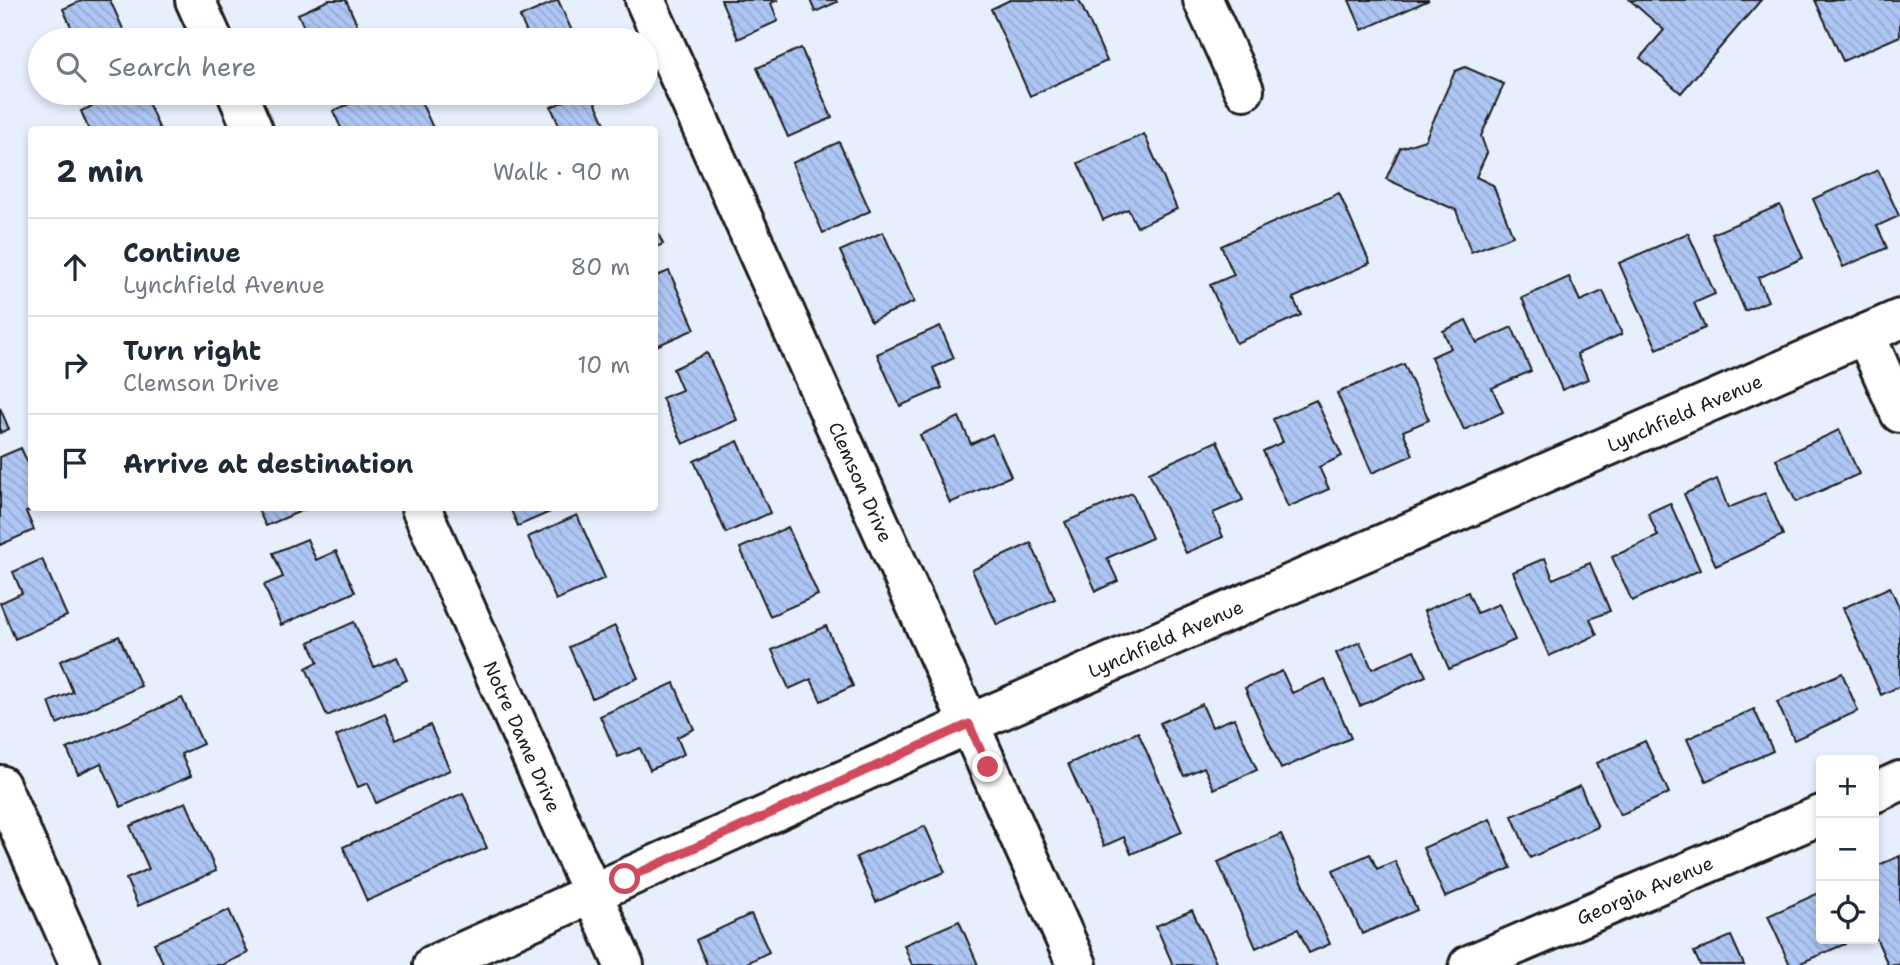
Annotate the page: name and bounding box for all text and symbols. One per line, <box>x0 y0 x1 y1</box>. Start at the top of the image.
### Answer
search box <box>28 28 658 105</box>
icon: search <box>52 48 90 86</box>
text: Search here <box>108 49 257 84</box>
text: 2 min <box>56 151 143 192</box>
text: Walk · 90 m <box>493 157 630 187</box>
text: Continue <box>123 235 241 270</box>
icon: ahead <box>56 248 94 286</box>
text: 80 m <box>571 252 630 282</box>
text: Lynchfield Avenue <box>123 270 325 300</box>
text: Turn right <box>123 333 261 368</box>
icon: right <box>56 346 94 384</box>
text: 10 m <box>577 350 630 380</box>
text: Clemson Drive <box>123 368 279 398</box>
street label: Lynchfield Avenue <box>1603 368 1766 457</box>
street label: Clemson Drive <box>823 418 899 546</box>
icon: arrive <box>56 444 94 482</box>
text: Arrive at destination <box>123 446 413 481</box>
street label: Lynchfield Avenue <box>1084 594 1247 683</box>
street label: Notre Dame Drive <box>478 657 567 816</box>
route end <box>972 751 1003 782</box>
map controls <box>1816 755 1879 944</box>
button: + <box>1816 755 1879 818</box>
button: − <box>1816 818 1879 881</box>
street label: Georgia Avenue <box>1573 850 1717 930</box>
route start <box>609 863 640 894</box>
button: locate <box>1816 881 1879 944</box>

